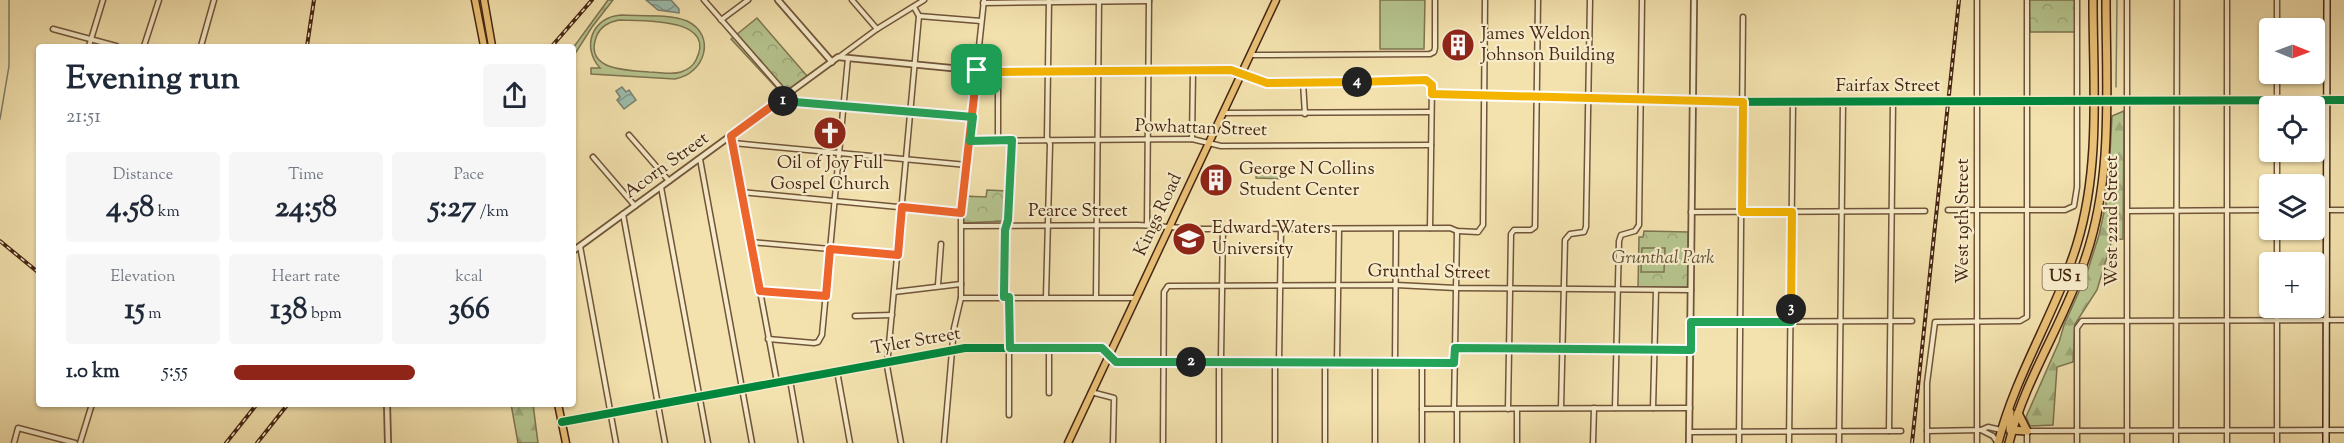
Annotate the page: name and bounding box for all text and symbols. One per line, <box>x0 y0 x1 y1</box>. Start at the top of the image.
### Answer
north arrow <box>2259 18 2325 84</box>
map controls <box>2259 18 2325 318</box>
place label: James Weldon Johnson Building <box>1480 22 1615 69</box>
building icon: James Weldon Johnson Building <box>1440 27 1476 63</box>
pin <box>951 44 1002 95</box>
icon: arrive <box>960 53 993 86</box>
text: Evening run <box>66 56 240 104</box>
button: share <box>483 64 546 127</box>
pin: 4 <box>1342 67 1372 97</box>
text: 4 <box>1353 70 1361 93</box>
street label: Fairfax Street <box>1836 74 1940 100</box>
pin: 1 <box>768 86 798 116</box>
text: 1 <box>780 89 786 112</box>
button: locate <box>2259 96 2325 162</box>
text: 21:51 <box>66 103 101 132</box>
street label: Powhattan Street <box>1134 114 1268 144</box>
church icon: Oil of Joy Full Gospel Church <box>812 115 848 151</box>
street label: Acorn Street <box>619 126 715 206</box>
place label: Oil of Joy Full Gospel Church <box>770 151 890 198</box>
street label: West 22nd Street <box>2100 155 2126 287</box>
place label: George N Collins Student Center <box>1239 157 1374 204</box>
street label: West 19th Street <box>1951 158 1977 284</box>
building icon: George N Collins Student Center <box>1198 162 1234 198</box>
text: Distance <box>113 164 173 187</box>
text: Time <box>288 164 324 187</box>
text: Pace <box>454 164 484 187</box>
street label: Kings Road <box>1128 169 1190 261</box>
button: layers <box>2259 174 2325 240</box>
text: 4.58 <box>106 187 154 230</box>
text: 24:58 <box>275 187 337 230</box>
text: 5:27 <box>429 187 476 230</box>
street label: Pearce Street <box>1028 199 1128 225</box>
text: km <box>154 201 180 224</box>
text: /km <box>476 201 509 224</box>
place label: Edward Waters University <box>1212 216 1331 263</box>
school or university icon: Edward Waters University <box>1171 221 1207 257</box>
park label: Grunthal Park <box>1612 246 1714 272</box>
button: + <box>2259 252 2325 318</box>
street label: Grunthal Street <box>1367 259 1491 287</box>
road number: US 1 <box>2042 264 2088 290</box>
text: Elevation <box>111 266 175 289</box>
text: Heart rate <box>272 266 340 289</box>
text: kcal <box>455 266 483 289</box>
text: 15 <box>124 289 145 332</box>
text: 138 <box>270 289 308 332</box>
text: 366 <box>448 289 490 332</box>
pin: 3 <box>1776 294 1806 324</box>
text: 3 <box>1788 297 1794 320</box>
text: m <box>145 303 162 326</box>
text: bpm <box>308 303 342 326</box>
street label: Tyler Street <box>869 321 963 363</box>
pin: 2 <box>1176 347 1206 377</box>
text: 2 <box>1187 350 1195 373</box>
text: 1.0 km <box>66 358 120 387</box>
text: 5:55 <box>162 358 188 387</box>

